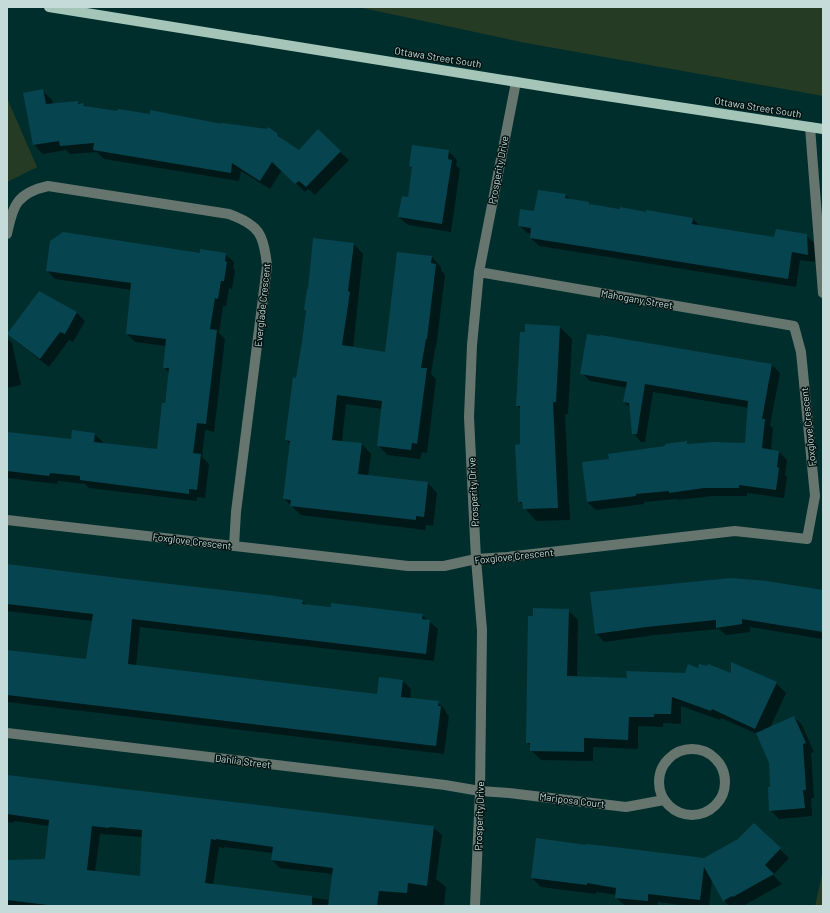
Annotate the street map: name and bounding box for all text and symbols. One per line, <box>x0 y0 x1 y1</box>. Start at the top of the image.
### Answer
street label: Ottawa Street South <box>394 44 482 70</box>
street label: Ottawa Street South <box>714 94 802 120</box>
street label: Prosperity Drive <box>486 135 510 205</box>
street label: Everglade Crescent <box>252 262 272 348</box>
street label: Mahogany Street <box>600 287 674 311</box>
street label: Foxglove Crescent <box>798 387 818 467</box>
street label: Prosperity Drive <box>465 457 481 527</box>
street label: Foxglove Crescent <box>152 530 232 552</box>
street label: Foxglove Crescent <box>474 546 554 566</box>
street label: Dahlia Street <box>215 752 272 770</box>
street label: Prosperity Drive <box>472 781 486 851</box>
street label: Mariposa Court <box>539 790 606 810</box>

